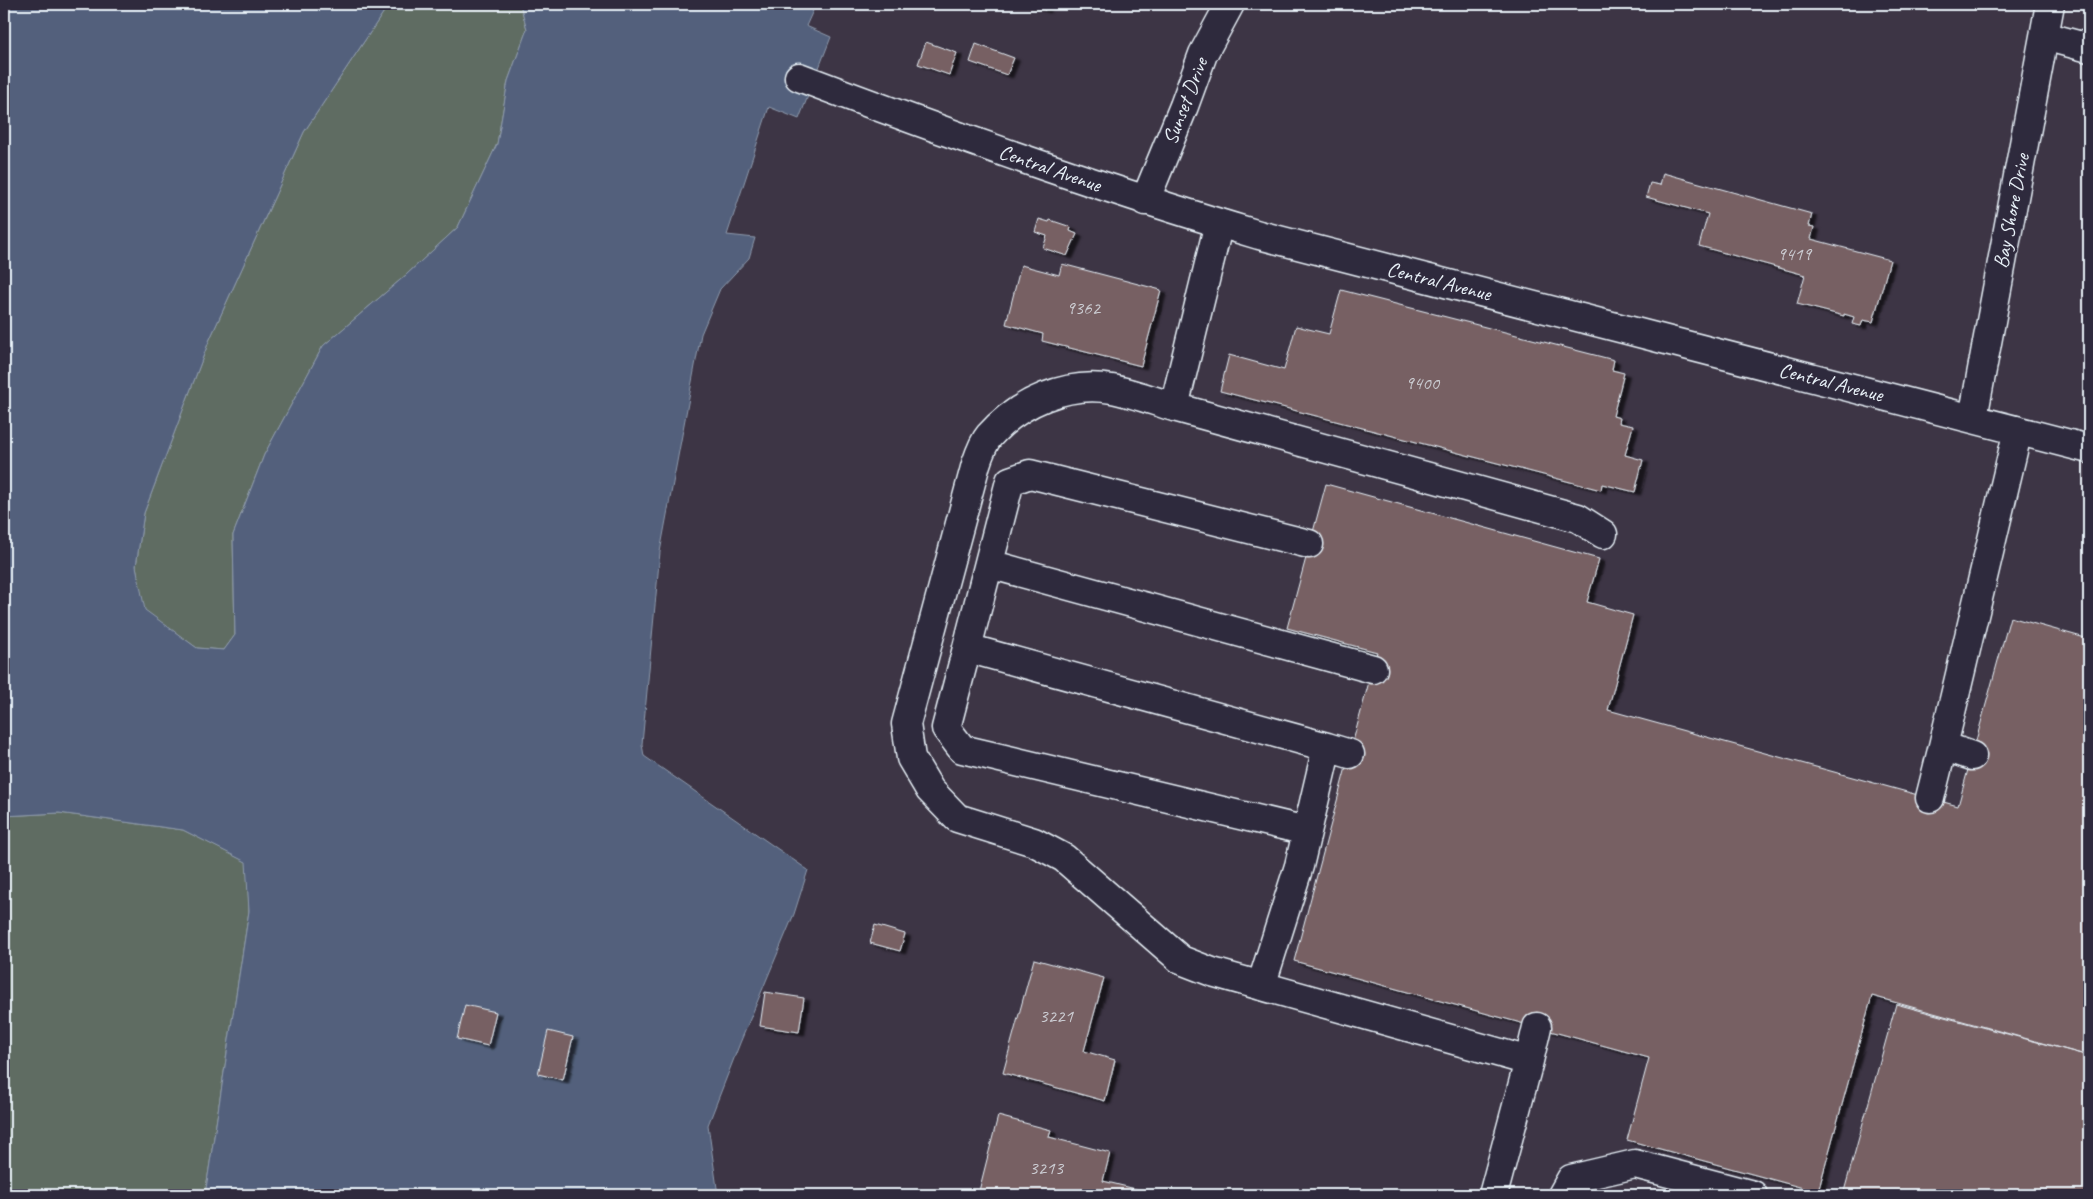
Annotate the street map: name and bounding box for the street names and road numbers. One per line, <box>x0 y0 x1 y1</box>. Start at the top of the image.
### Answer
street label: Sunset Drive <box>1157 52 1214 148</box>
street label: Central Avenue <box>996 138 1106 198</box>
street label: Bay Shore Drive <box>1987 150 2035 270</box>
street label: Central Avenue <box>1384 256 1495 307</box>
street label: Central Avenue <box>1776 357 1887 408</box>

